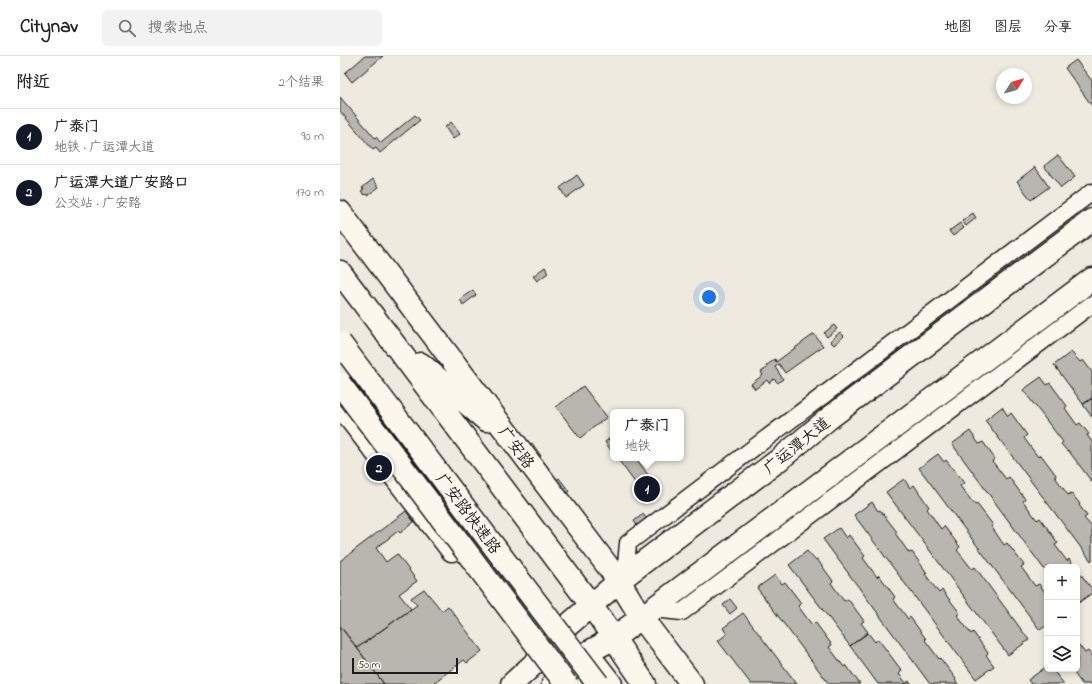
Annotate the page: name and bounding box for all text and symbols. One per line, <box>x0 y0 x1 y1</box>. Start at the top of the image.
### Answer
search box <box>102 10 382 46</box>
text: Citynav <box>20 14 78 41</box>
icon: search <box>116 17 138 39</box>
text: 搜索地点 <box>148 17 208 39</box>
text: 地图 <box>944 17 972 38</box>
text: 图层 <box>994 17 1022 38</box>
text: 分享 <box>1044 17 1072 38</box>
north arrow <box>996 68 1032 104</box>
text: 附近 <box>16 70 50 95</box>
text: 2个结果 <box>279 73 324 92</box>
text: 广泰门 <box>54 116 99 138</box>
text: 1 <box>27 127 31 146</box>
text: 90 m <box>301 127 324 146</box>
text: 地铁 · 广运潭大道 <box>54 138 154 157</box>
text: 广运潭大道广安路口 <box>54 172 189 194</box>
text: 2 <box>26 183 32 202</box>
text: 170 m <box>296 183 324 202</box>
text: 公交站 · 广安路 <box>54 194 141 213</box>
your location <box>699 287 719 307</box>
popup <box>610 409 684 461</box>
street label: 广运潭大道 <box>759 412 836 481</box>
text: 广泰门 <box>624 415 670 437</box>
street label: 广安路 <box>491 422 539 475</box>
text: 地铁 <box>624 437 651 456</box>
pin: 2 <box>366 453 392 483</box>
street label: 广安路快速路 <box>429 469 506 560</box>
pin: 1 <box>634 474 660 504</box>
map controls <box>1044 564 1080 672</box>
button: + <box>1044 564 1080 600</box>
button: − <box>1044 600 1080 636</box>
button: layers <box>1044 636 1080 672</box>
scale bar <box>352 656 458 675</box>
text: 50 m <box>358 657 380 673</box>

